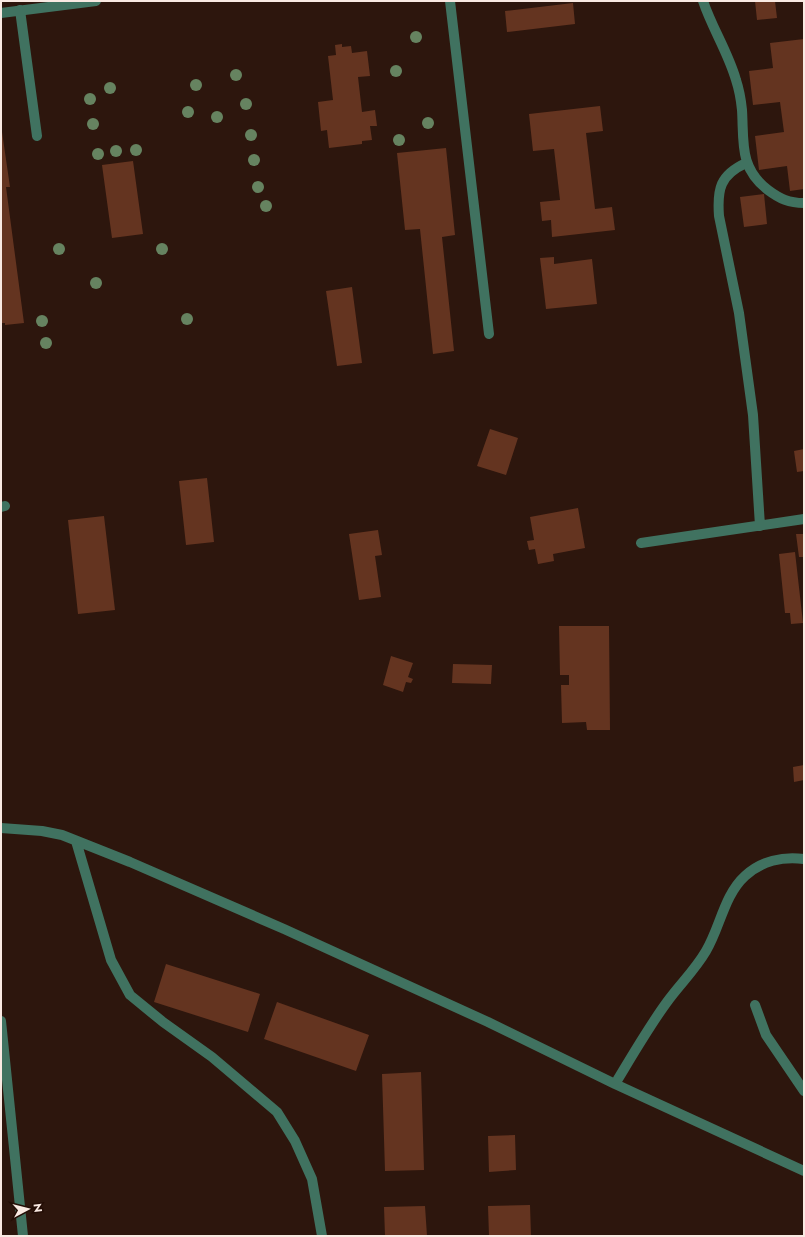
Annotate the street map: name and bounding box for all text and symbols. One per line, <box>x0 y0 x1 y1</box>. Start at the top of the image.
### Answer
north arrow <box>8 1189 48 1229</box>
text: N <box>29 1202 46 1213</box>

